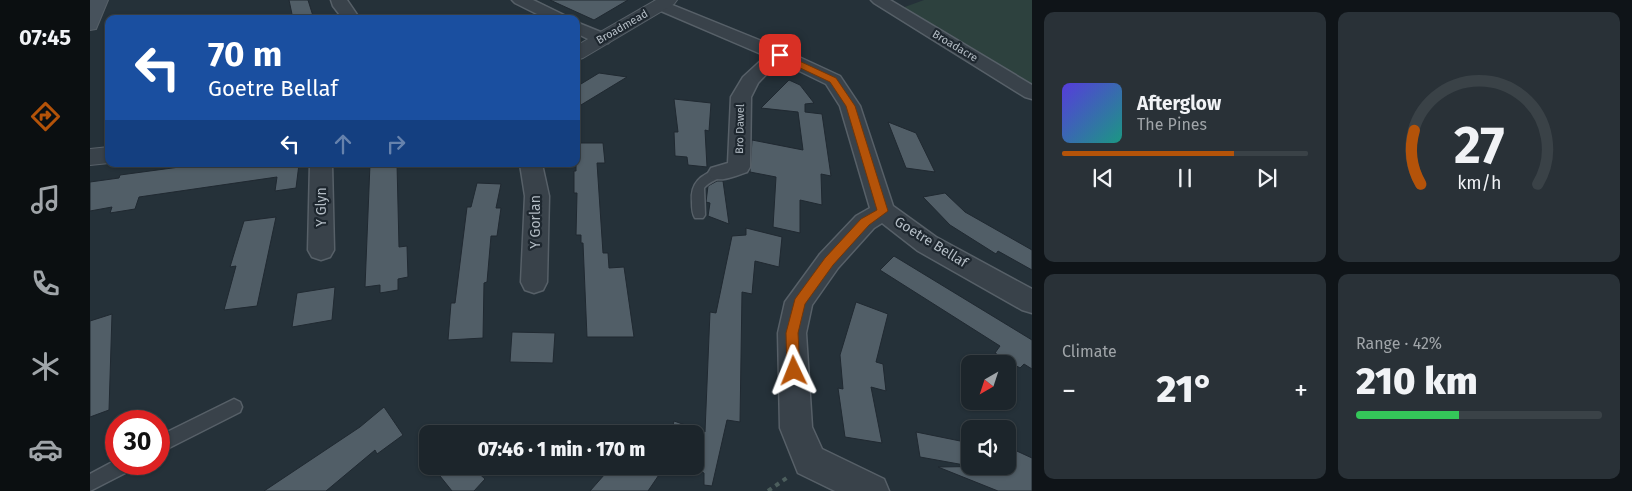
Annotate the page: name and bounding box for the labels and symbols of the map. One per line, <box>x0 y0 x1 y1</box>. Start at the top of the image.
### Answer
street label: Broadmead <box>594 7 650 47</box>
street label: Broadacre <box>930 27 980 65</box>
pin <box>759 34 801 76</box>
street label: Bro Dawel <box>733 104 747 154</box>
street label: Y Glyn <box>313 187 330 227</box>
street label: Y Gorlan <box>527 195 544 249</box>
street label: Goetre Bellaf <box>891 213 972 272</box>
position arrow <box>767 344 819 396</box>
north arrow <box>961 355 1016 410</box>
speed limit sign: 30 <box>105 410 170 475</box>

